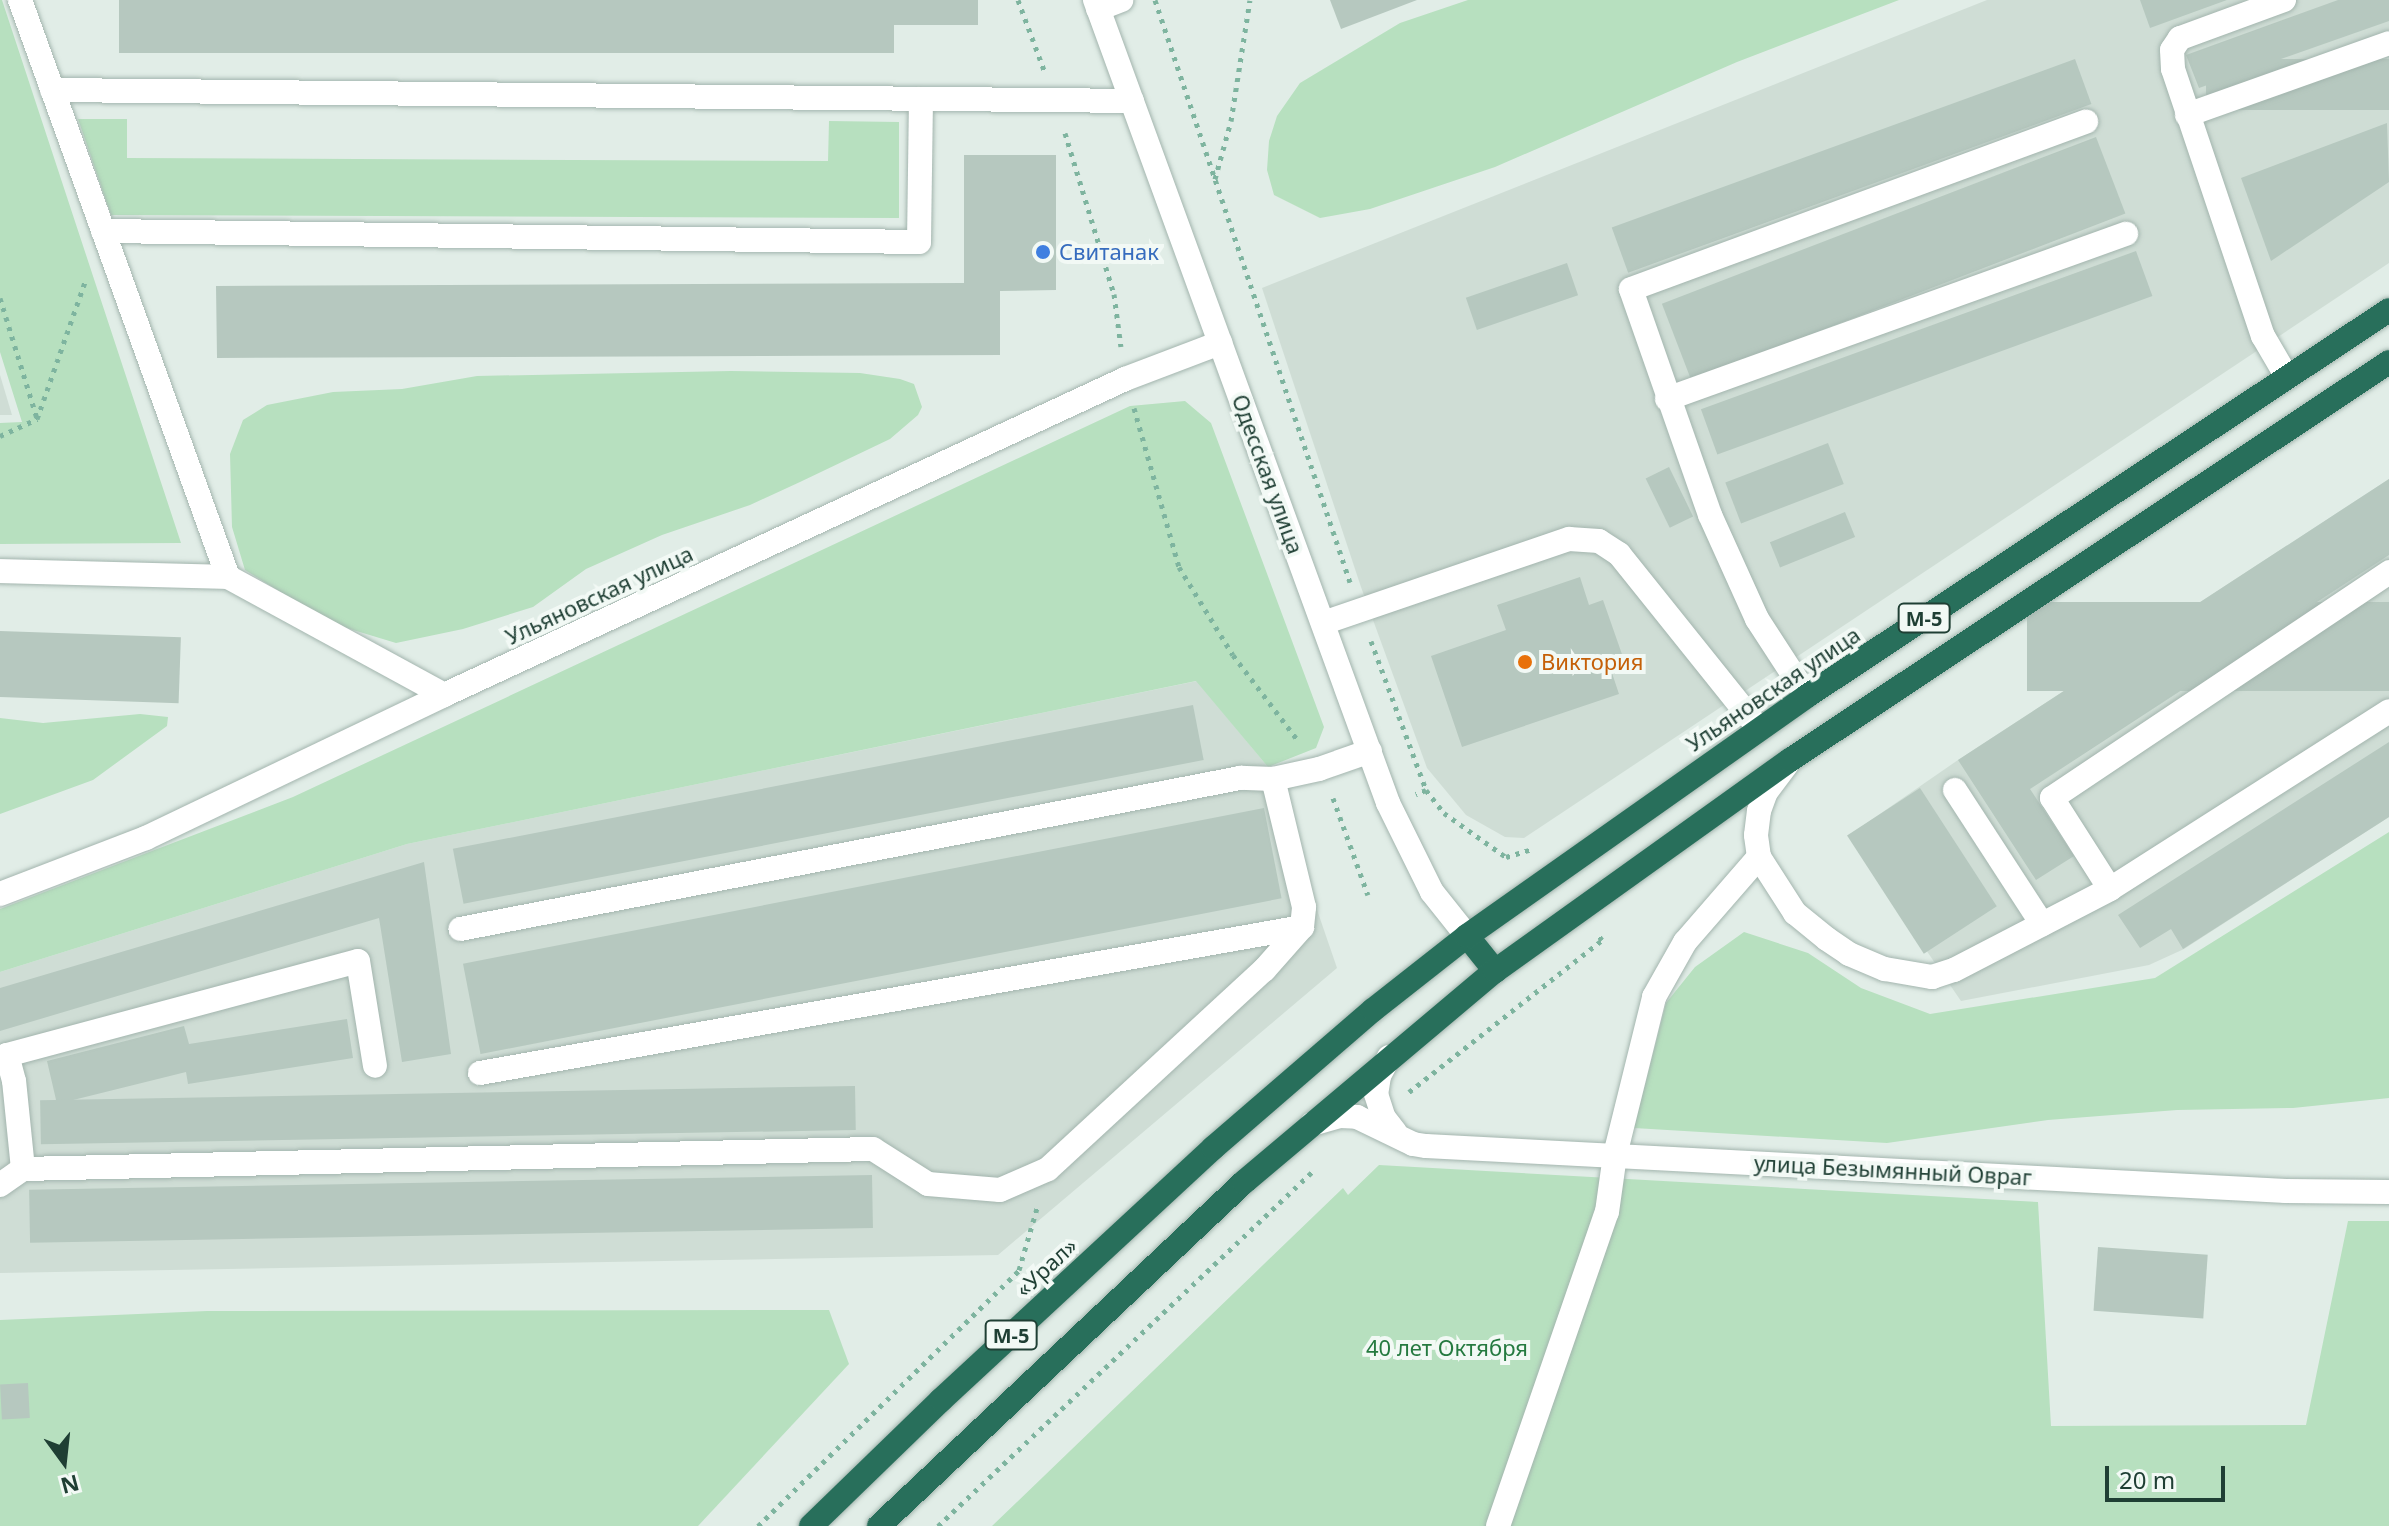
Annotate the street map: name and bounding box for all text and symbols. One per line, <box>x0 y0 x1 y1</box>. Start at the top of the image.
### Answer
place label: Свитанак <box>1059 239 1159 265</box>
marker: Свитанак <box>1034 243 1052 261</box>
street label: Одесская улица <box>1227 391 1309 557</box>
street label: Ульяновская улица <box>501 540 697 650</box>
road number: М-5 <box>1896 602 1952 634</box>
street label: Ульяновская улица <box>1681 621 1865 757</box>
place label: Виктория <box>1541 649 1643 675</box>
marker: Виктория <box>1516 653 1534 671</box>
street label: улица Безымянный Овраг <box>1753 1150 2033 1190</box>
street label: «Урал» <box>1010 1232 1082 1302</box>
road number: М-5 <box>983 1319 1039 1351</box>
park label: 40 лет Октября <box>1366 1335 1528 1361</box>
north arrow <box>24 1422 104 1502</box>
scale bar <box>2109 1450 2229 1500</box>
text: 20 m <box>2119 1463 2175 1496</box>
text: N <box>58 1468 83 1502</box>

